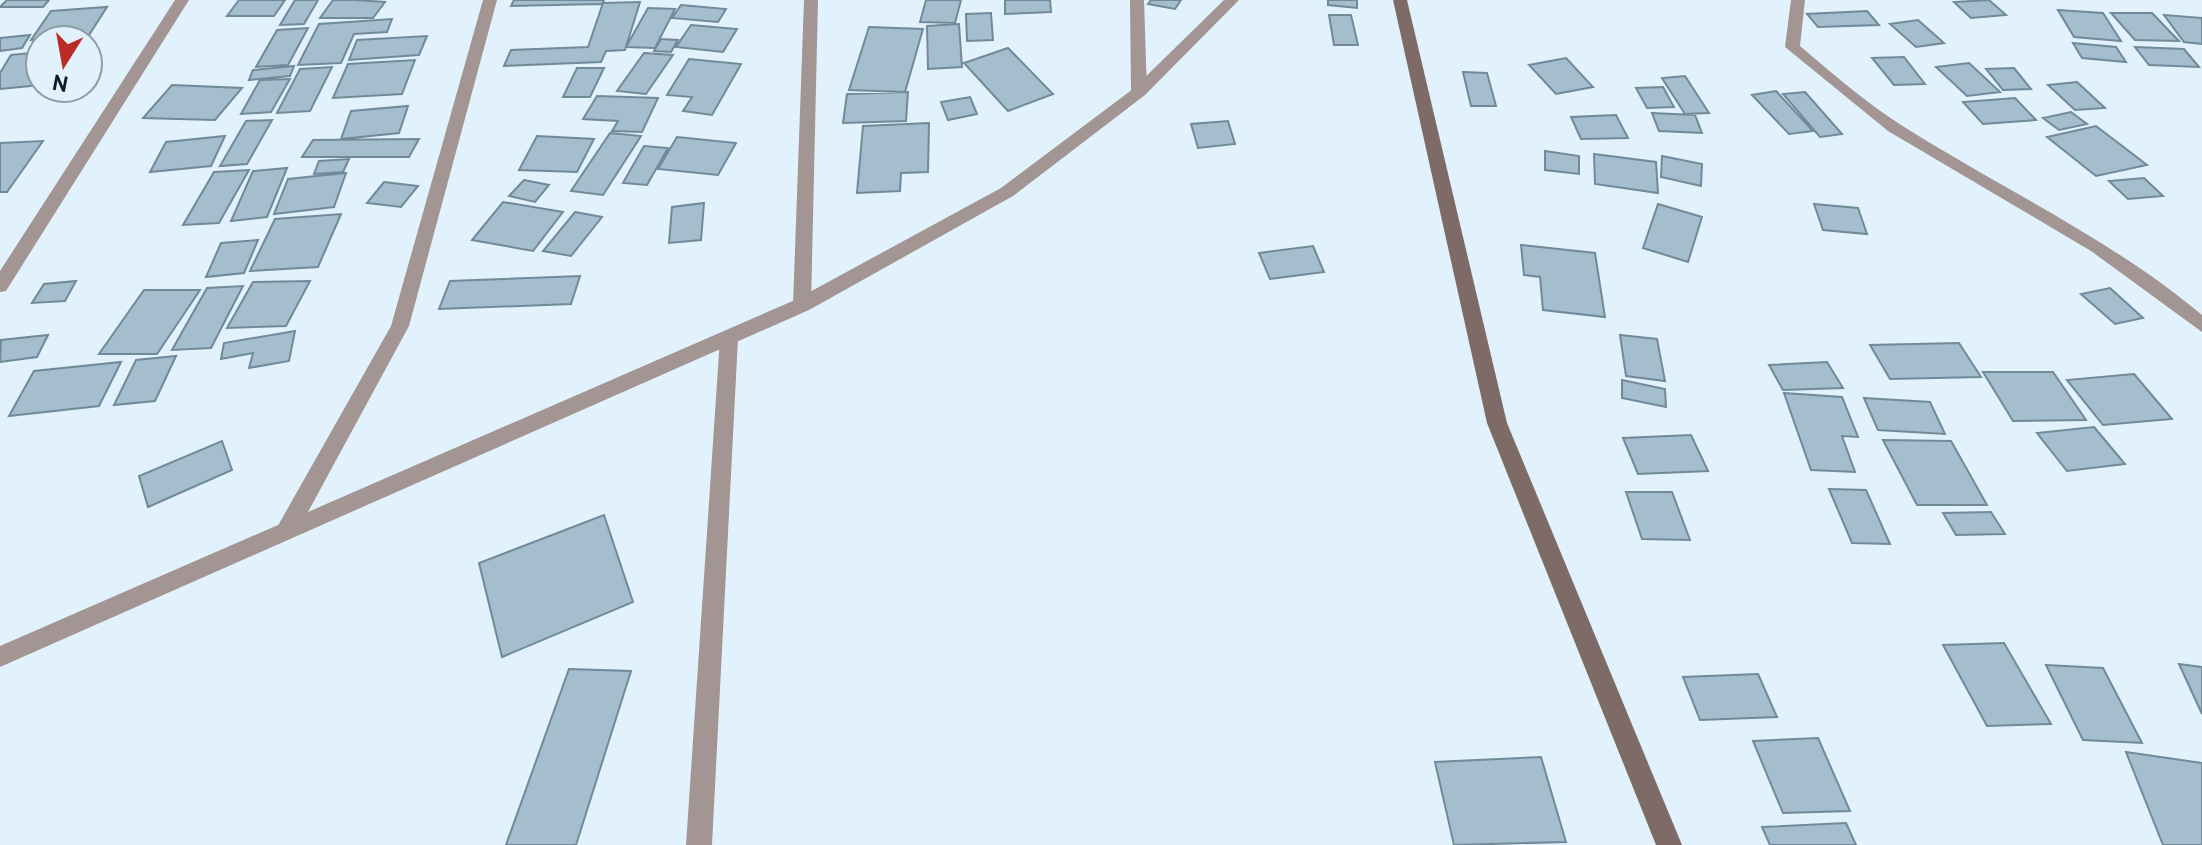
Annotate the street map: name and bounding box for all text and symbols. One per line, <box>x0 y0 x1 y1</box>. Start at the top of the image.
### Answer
north arrow <box>24 24 104 104</box>
text: N <box>50 66 71 96</box>

